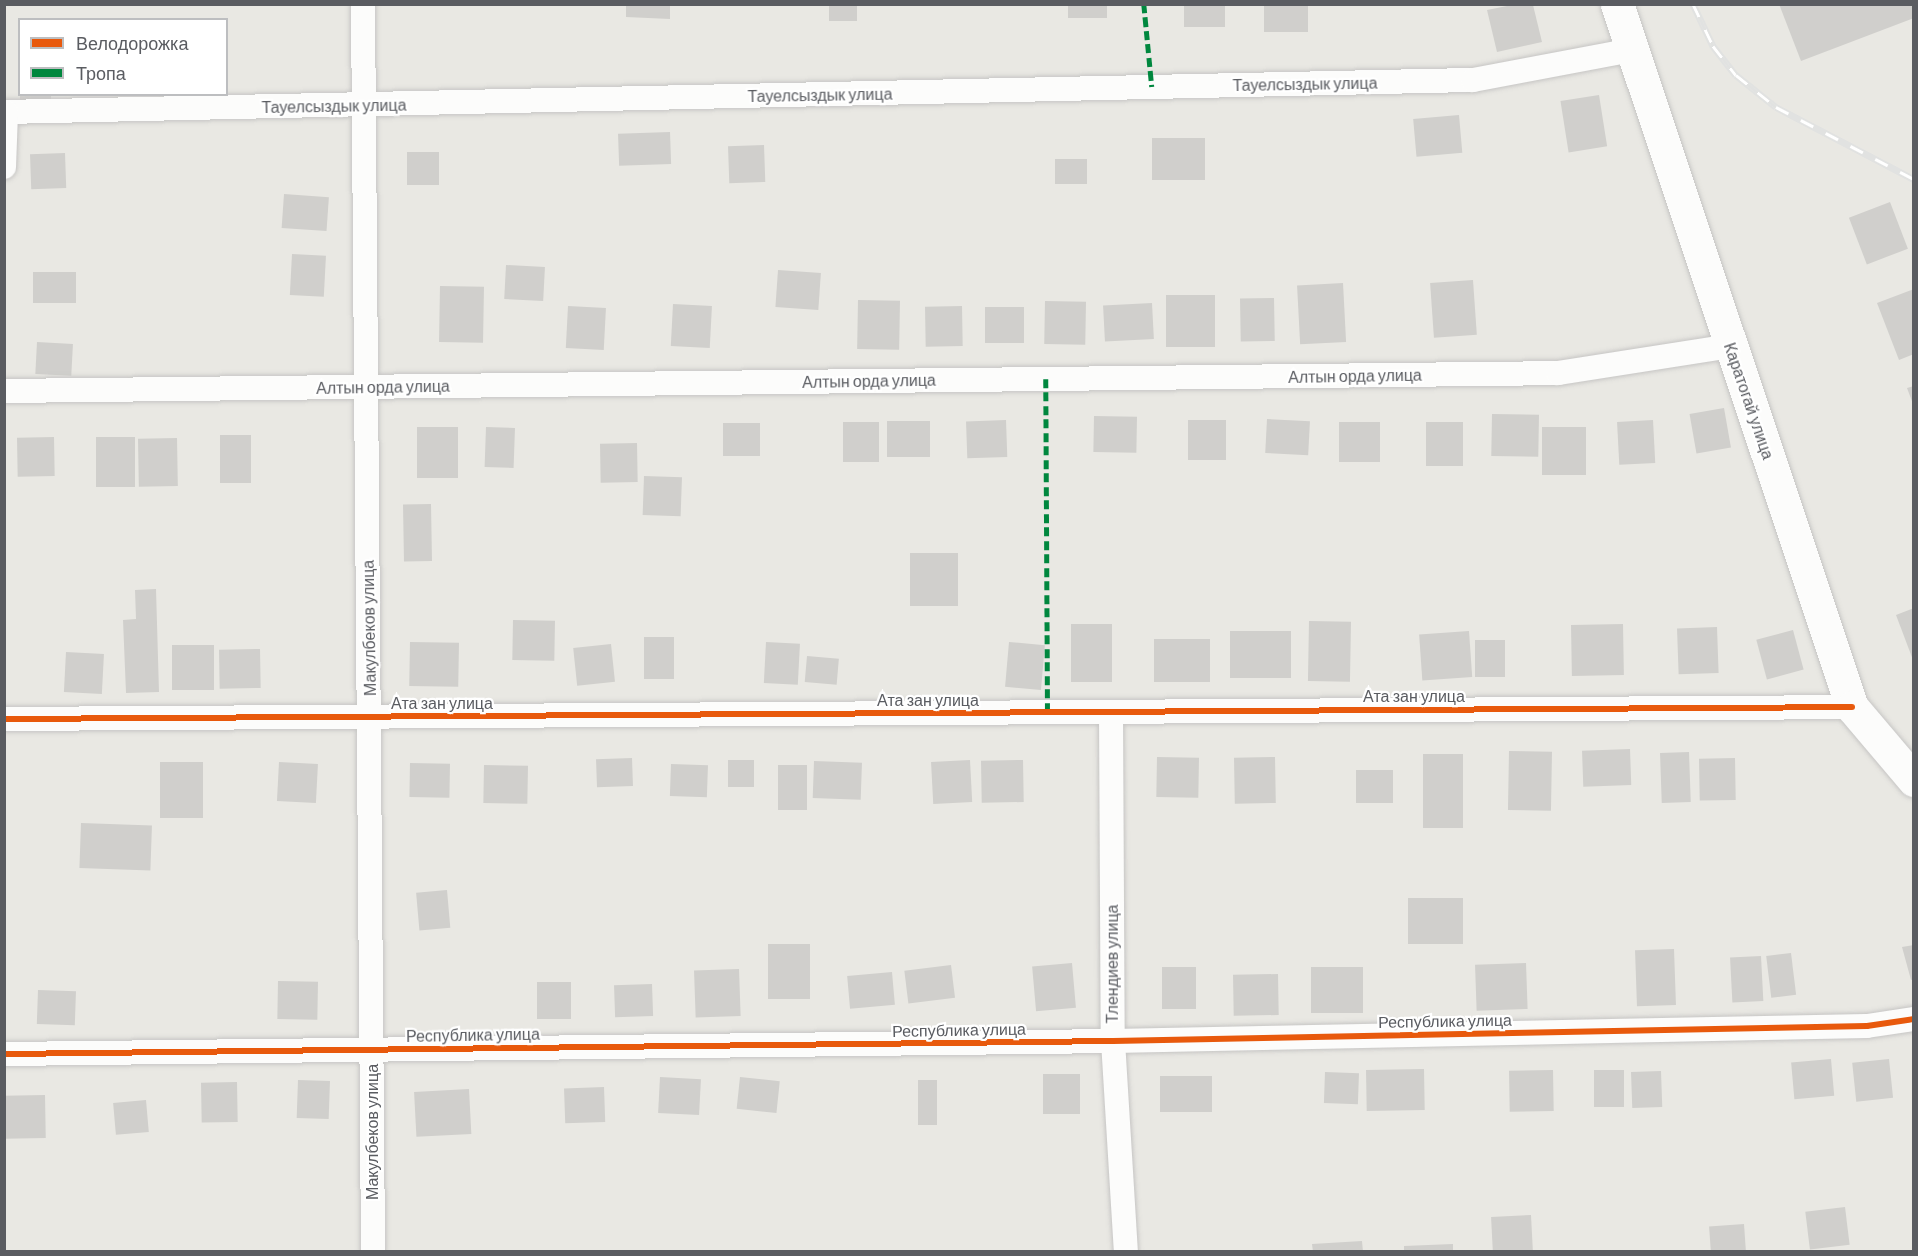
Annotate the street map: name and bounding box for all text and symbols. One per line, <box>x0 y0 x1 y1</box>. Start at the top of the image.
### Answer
legend <box>18 18 228 96</box>
text: Велодорожка <box>76 32 188 54</box>
text: Тропа <box>76 62 126 84</box>
street label: Тауелсыздык улица <box>1232 73 1378 95</box>
street label: Тауелсыздык улица <box>747 84 893 106</box>
street label: Тауелсыздык улица <box>261 95 407 117</box>
street label: Каратогай улица <box>1720 340 1778 462</box>
street label: Алтын орда улица <box>1288 365 1422 387</box>
street label: Алтын орда улица <box>802 370 936 392</box>
street label: Алтын орда улица <box>316 376 450 398</box>
street label: Макулбеков улица <box>358 560 380 696</box>
street label: Ата зан улица <box>1363 686 1465 706</box>
street label: Ата зан улица <box>877 690 979 710</box>
street label: Ата зан улица <box>391 693 493 713</box>
street label: Тлендиев улица <box>1102 905 1122 1023</box>
street label: Республика улица <box>1378 1010 1512 1032</box>
street label: Республика улица <box>892 1019 1026 1041</box>
street label: Республика улица <box>406 1024 540 1046</box>
street label: Макулбеков улица <box>362 1064 382 1200</box>

